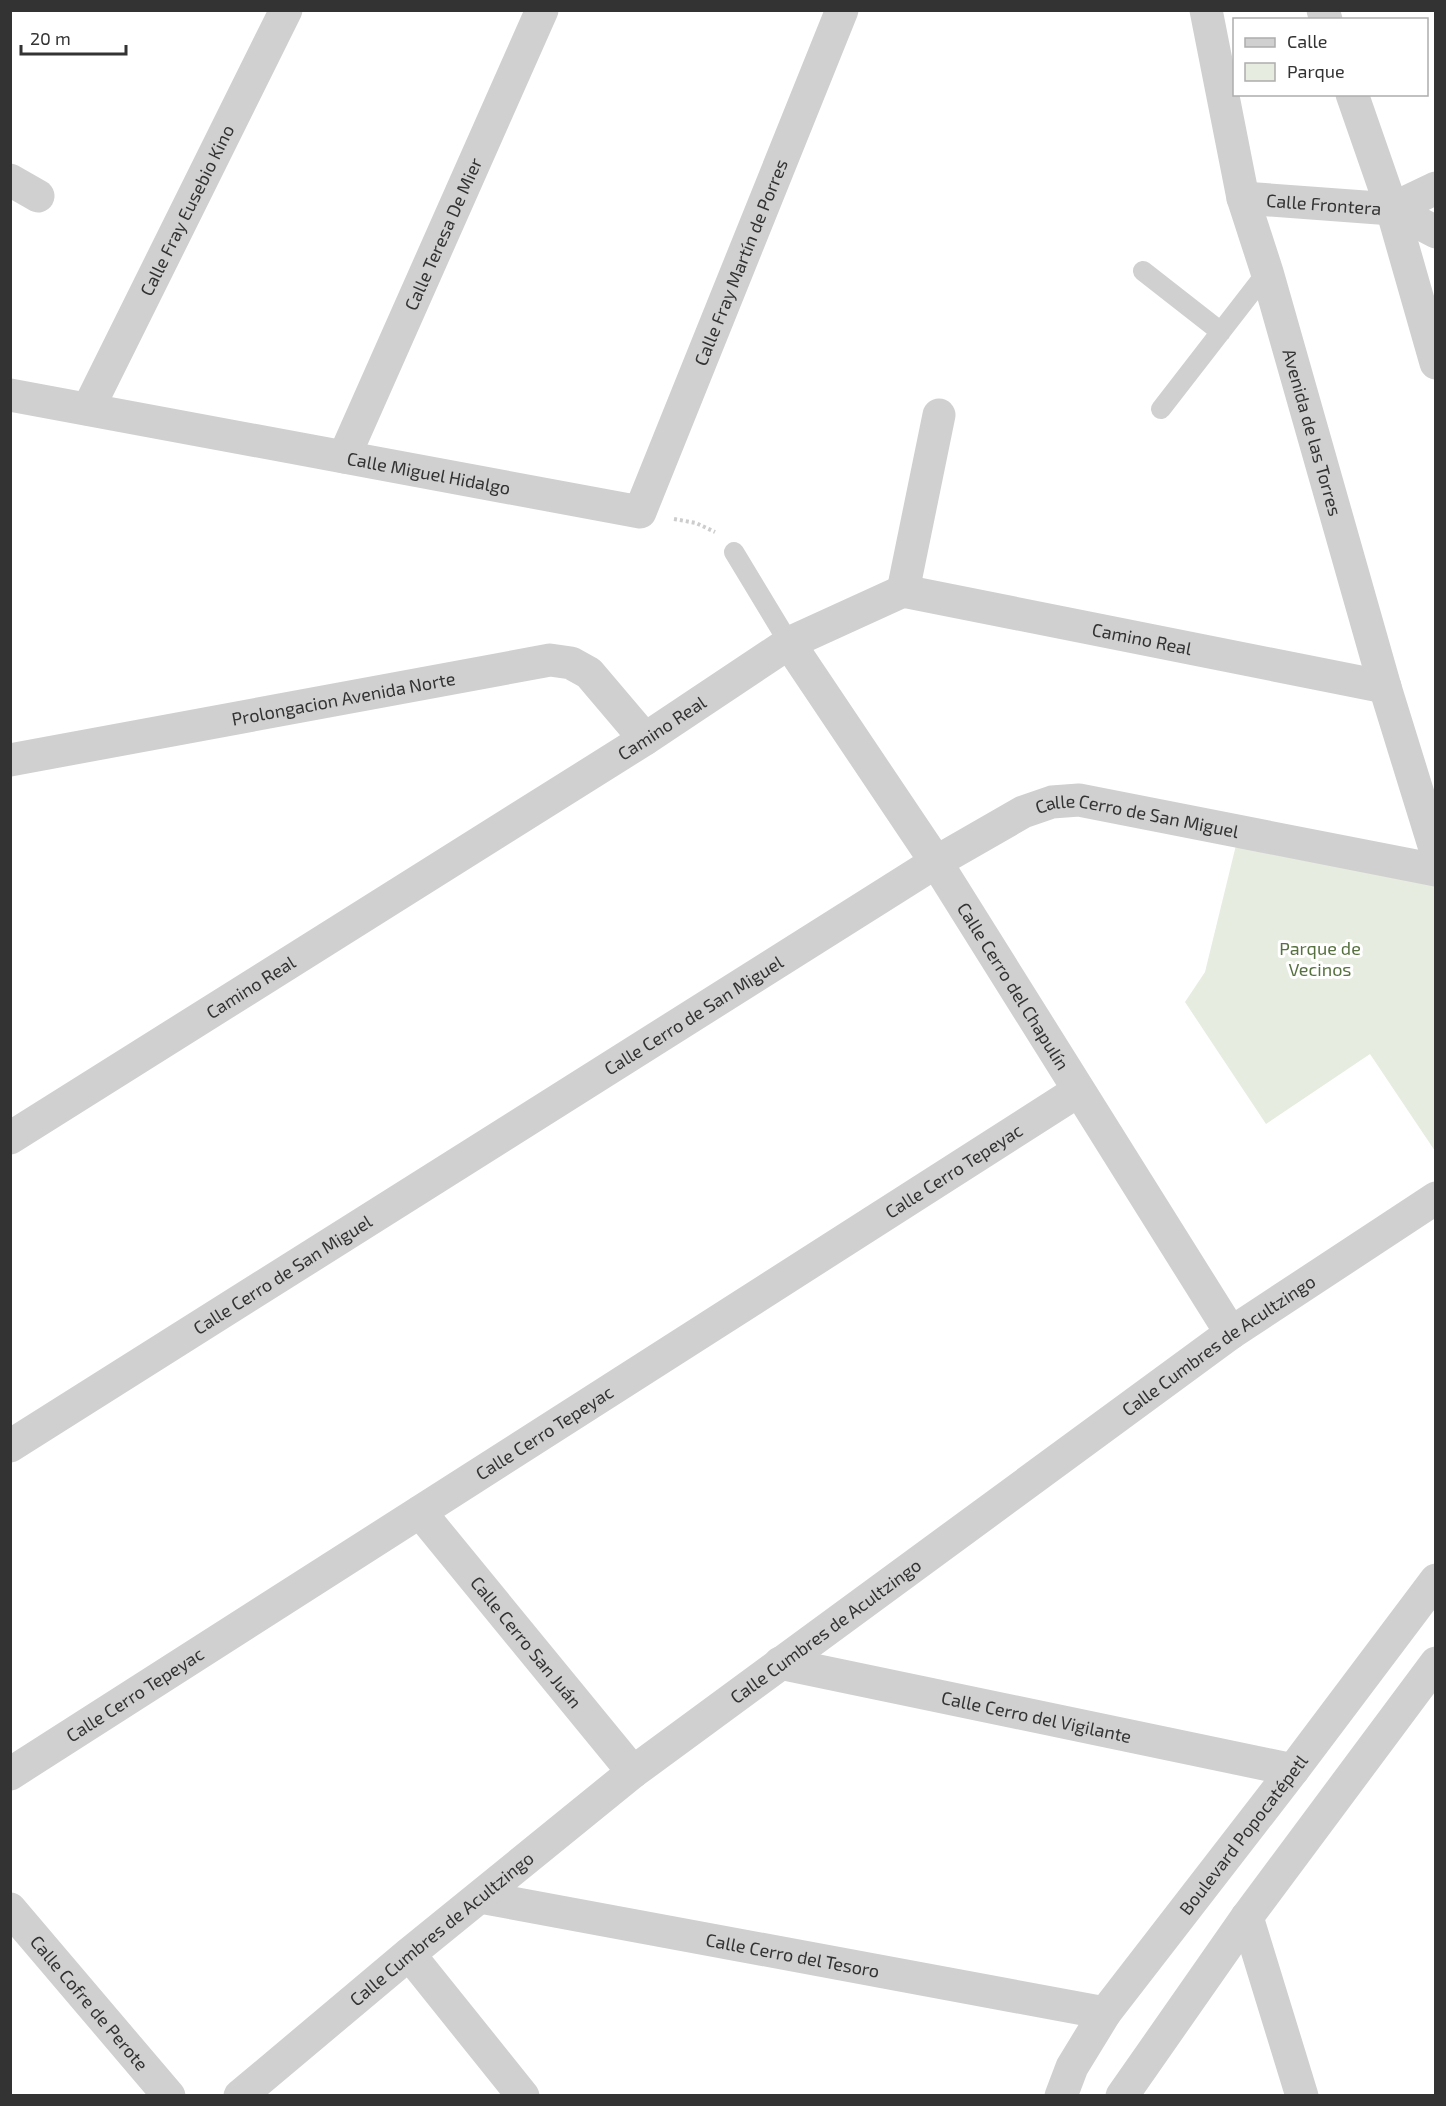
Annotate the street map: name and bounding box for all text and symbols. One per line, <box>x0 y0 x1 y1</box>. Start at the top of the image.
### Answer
scale bar <box>21 18 126 56</box>
legend <box>1233 18 1428 96</box>
text: 20 m <box>30 27 71 49</box>
text: Calle <box>1287 30 1328 52</box>
text: Parque <box>1287 60 1345 82</box>
street label: Calle Fray Eusebio Kino <box>135 121 238 299</box>
street label: Calle Teresa De Mier <box>399 154 486 314</box>
street label: Calle Fray Martín de Porres <box>689 156 792 369</box>
street label: Calle Frontera <box>1265 189 1382 219</box>
street label: Avenida de las Torres <box>1278 346 1347 518</box>
street label: Calle Miguel Hidalgo <box>345 447 512 499</box>
street label: Camino Real <box>1090 618 1194 659</box>
street label: Prolongacion Avenida Norte <box>230 667 457 730</box>
street label: Camino Real <box>613 690 710 765</box>
street label: Calle Cerro de San Miguel <box>1032 789 1241 842</box>
street label: Calle Cerro del Chapulín <box>953 898 1074 1074</box>
park label: Parque de Vecinos <box>1279 937 1361 980</box>
street label: Camino Real <box>202 950 300 1023</box>
street label: Calle Cerro de San Miguel <box>600 950 787 1080</box>
street label: Calle Cerro Tepeyac <box>881 1118 1027 1223</box>
street label: Calle Cerro de San Miguel <box>189 1209 376 1339</box>
street label: Calle Cumbres de Acultzingo <box>1117 1270 1319 1420</box>
street label: Calle Cerro Tepeyac <box>471 1380 617 1484</box>
street label: Calle Cumbres de Acultzingo <box>726 1553 925 1708</box>
street label: Calle Cerro San Juán <box>466 1572 587 1712</box>
street label: Calle Cerro Tepeyac <box>62 1642 208 1746</box>
street label: Calle Cerro del Vigilante <box>939 1686 1134 1747</box>
street label: Boulevard Popocatépetl <box>1174 1750 1312 1919</box>
street label: Calle Cumbres de Acultzingo <box>345 1847 538 2010</box>
street label: Calle Cerro del Tesoro <box>704 1928 881 1982</box>
street label: Calle Cofre de Perote <box>26 1931 153 2075</box>

